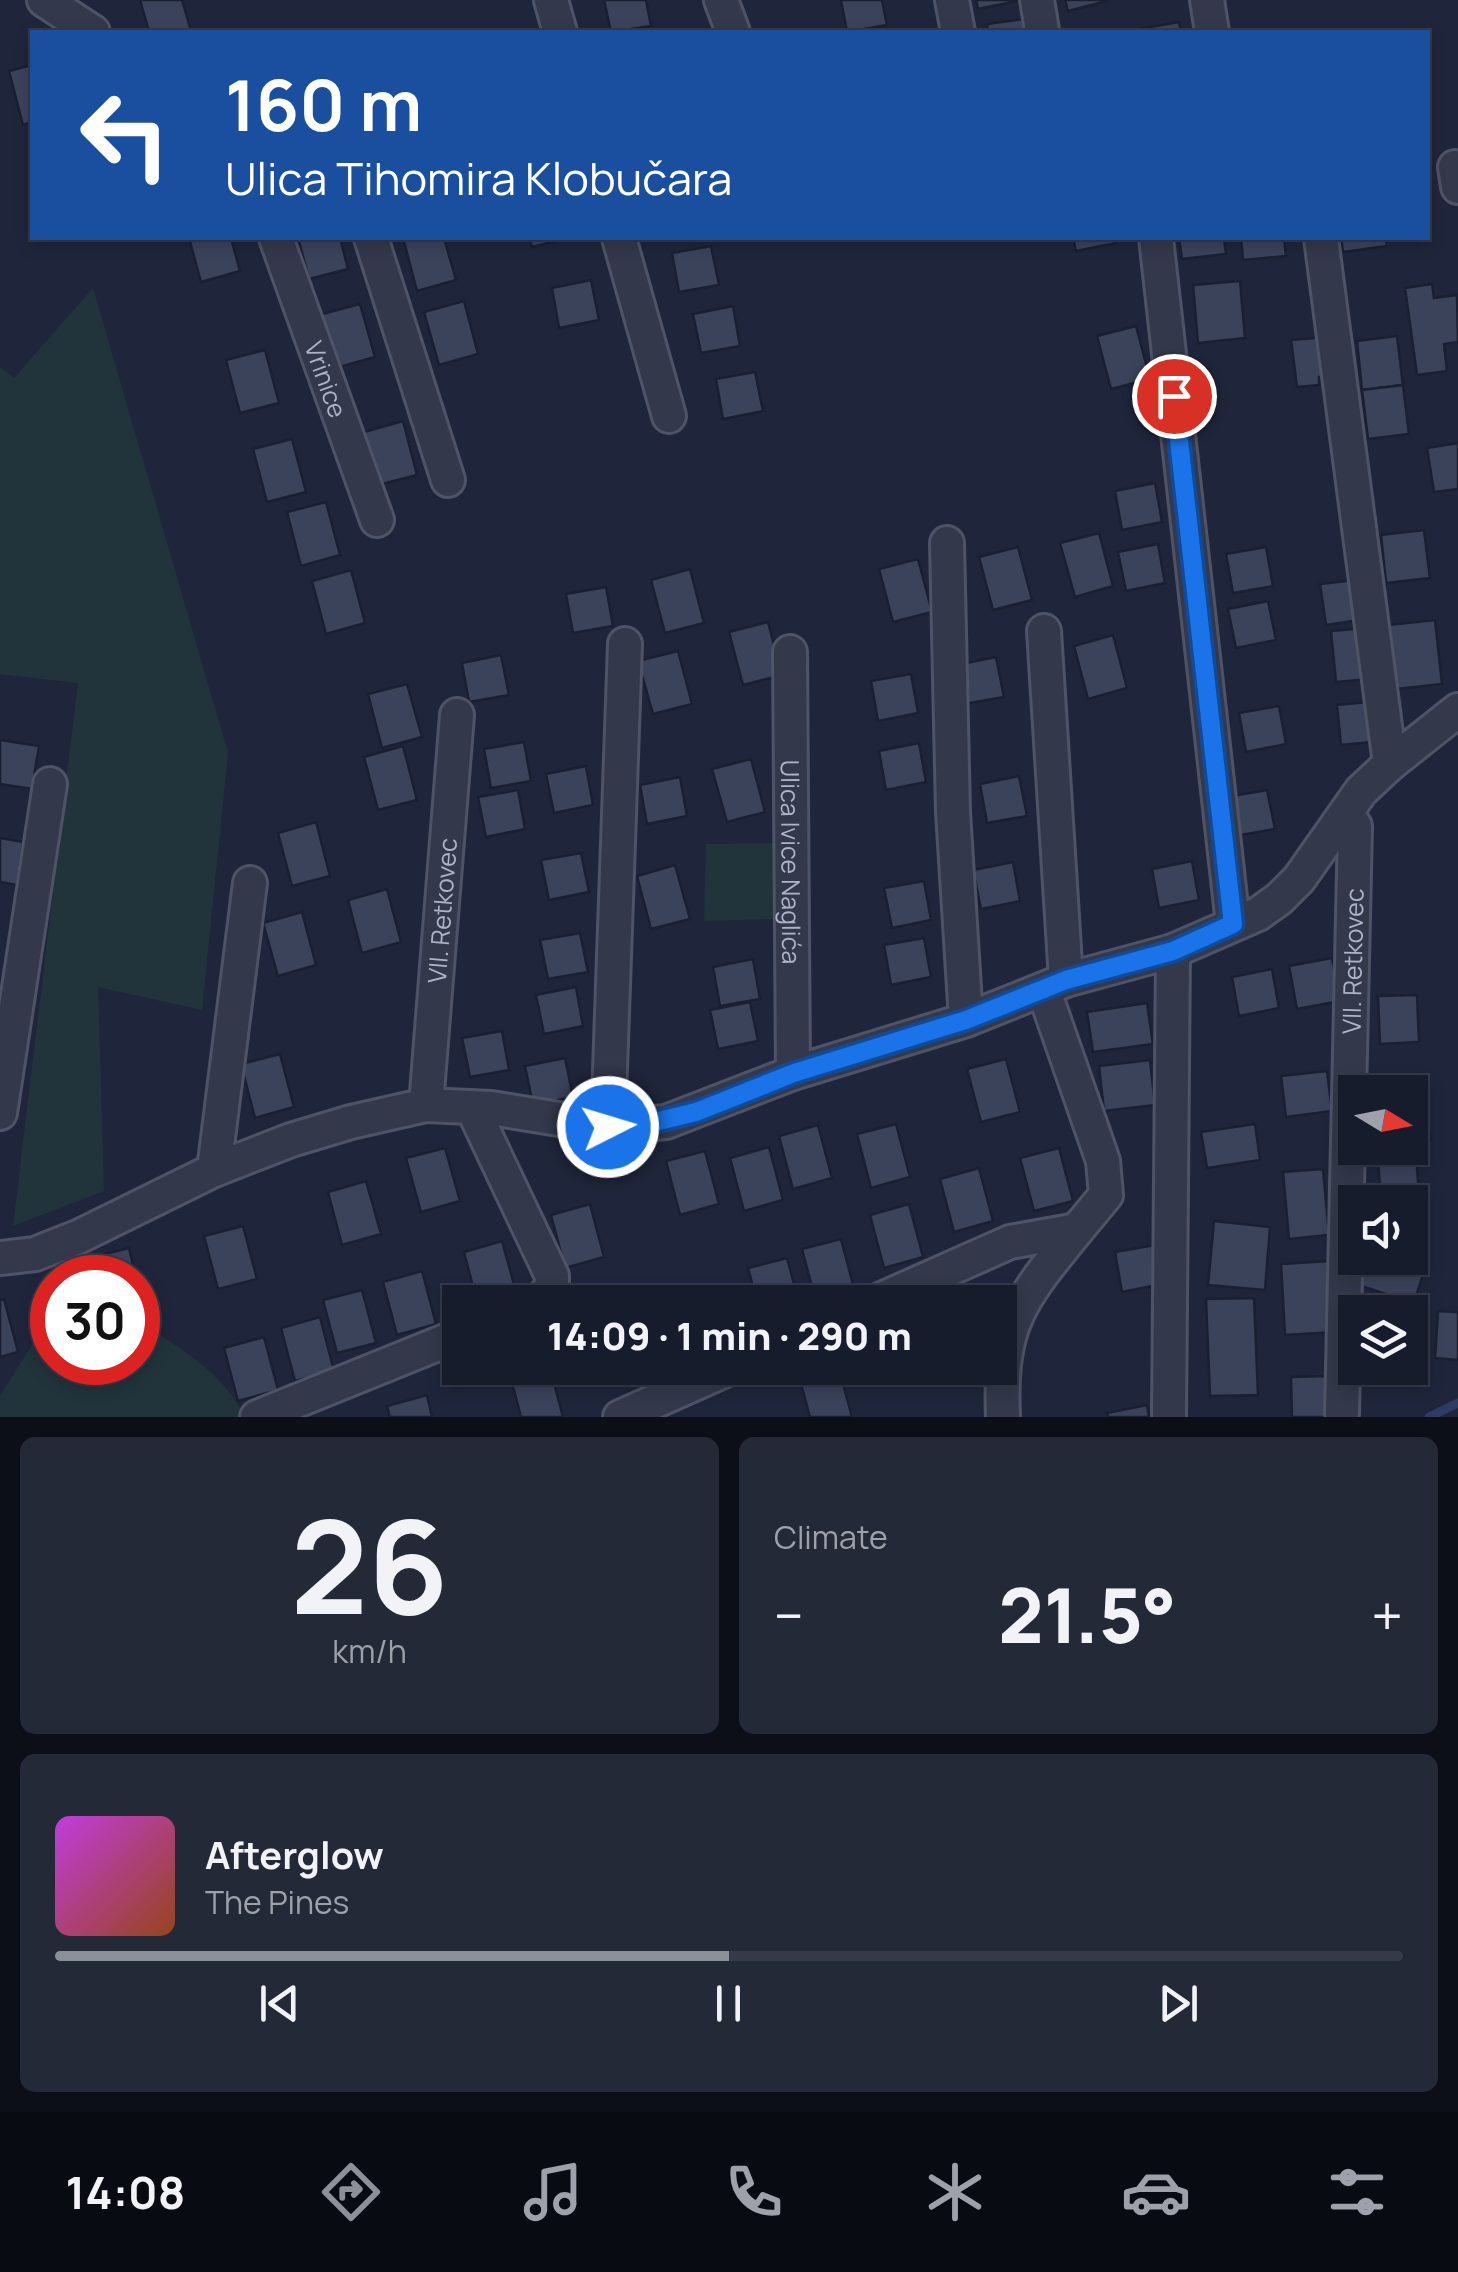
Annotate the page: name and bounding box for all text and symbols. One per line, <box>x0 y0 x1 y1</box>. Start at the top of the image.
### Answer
text: 160 m <box>225 56 422 152</box>
icon: left <box>60 70 190 200</box>
text: Ulica Tihomira Klobučara <box>225 147 732 209</box>
street label: Vrinice <box>297 336 356 422</box>
pin <box>1132 354 1217 439</box>
icon: arrive <box>1147 369 1202 424</box>
street label: Ulica Ivice Naglića <box>773 760 810 964</box>
street label: VII. Retkovec <box>418 836 465 985</box>
street label: VII. Retkovec <box>1333 888 1371 1034</box>
position arrow <box>556 1075 660 1179</box>
north arrow <box>1338 1075 1428 1165</box>
map controls <box>1338 1075 1428 1385</box>
button: sound <box>1338 1185 1428 1275</box>
speed limit sign: 30 <box>30 1255 160 1385</box>
button: layers <box>1338 1295 1428 1385</box>
text: 14:09 · 1 min · 290 m <box>547 1309 912 1361</box>
text: 26 <box>290 1475 449 1653</box>
text: Climate <box>774 1515 888 1559</box>
text: 21.5° <box>998 1563 1177 1666</box>
text: − <box>774 1577 804 1653</box>
text: + <box>1371 1577 1403 1653</box>
text: km/h <box>332 1629 407 1673</box>
text: Afterglow <box>205 1828 384 1880</box>
text: The Pines <box>205 1880 349 1924</box>
icon: previous <box>252 1976 307 2031</box>
icon: pause <box>701 1976 756 2031</box>
icon: next <box>1151 1976 1206 2031</box>
icon: directions <box>316 2157 386 2227</box>
icon: music <box>518 2157 588 2227</box>
icon: phone <box>719 2157 789 2227</box>
icon: climate <box>920 2157 990 2227</box>
icon: car <box>1121 2157 1191 2227</box>
icon: filters <box>1322 2157 1392 2227</box>
text: 14:08 <box>66 2161 185 2223</box>

